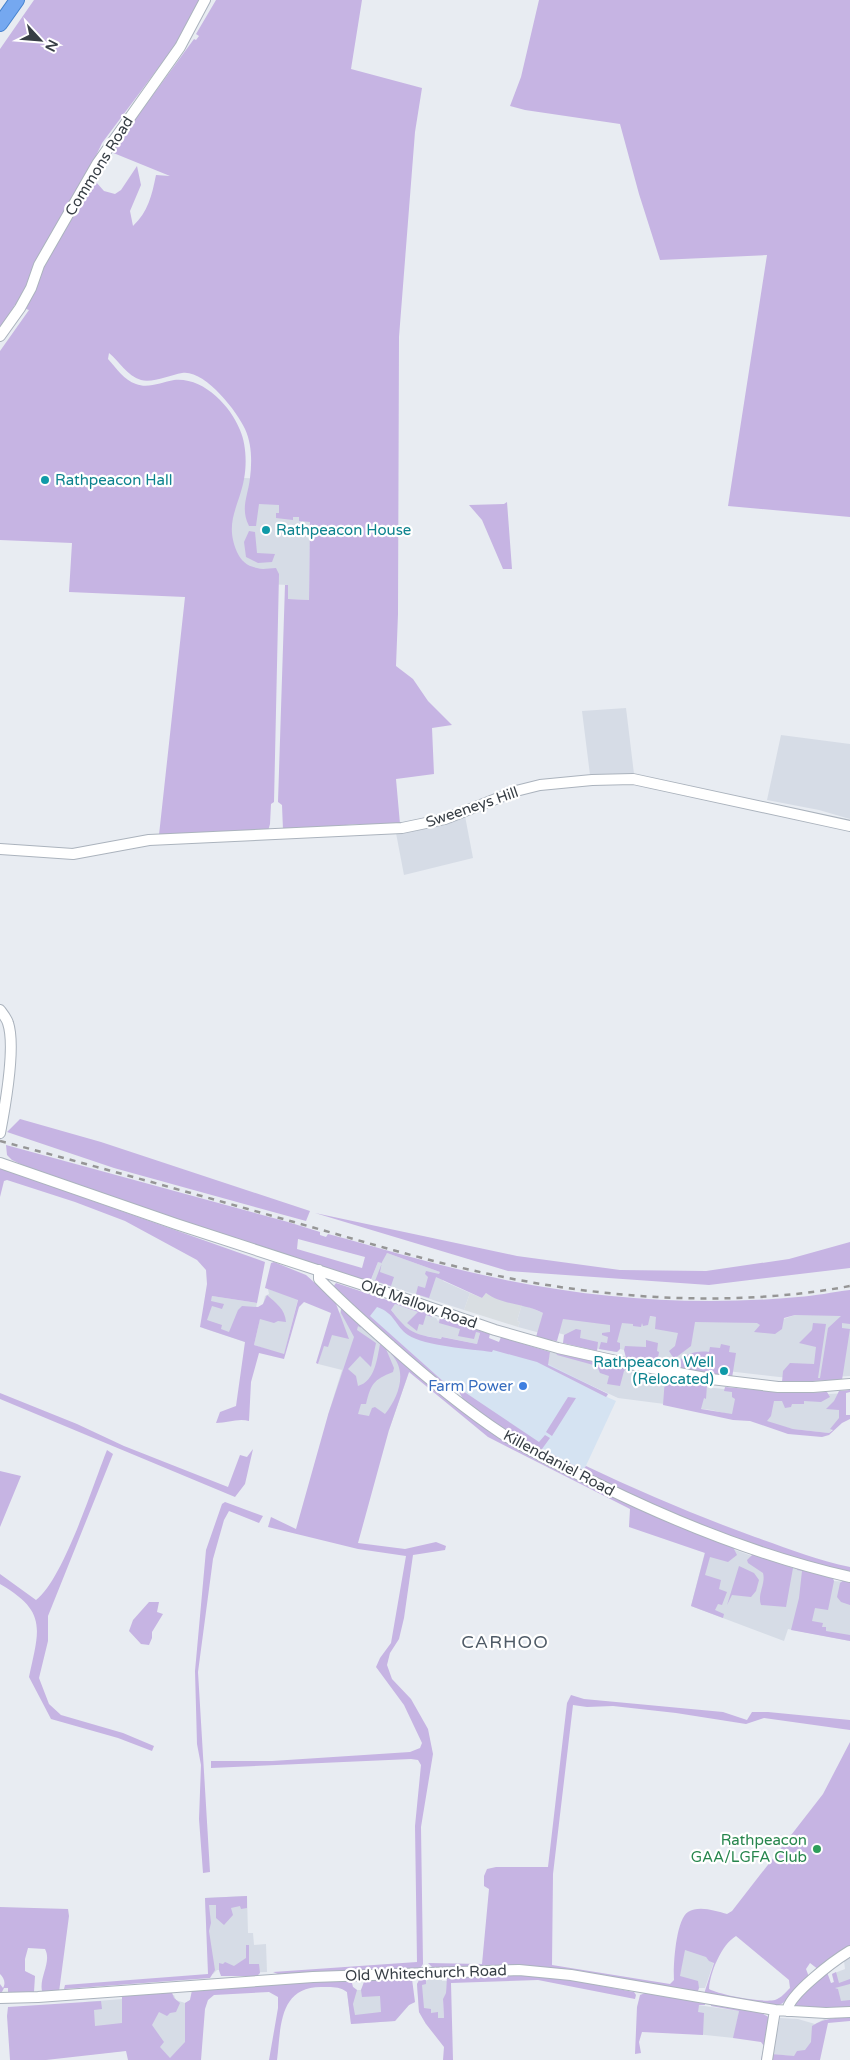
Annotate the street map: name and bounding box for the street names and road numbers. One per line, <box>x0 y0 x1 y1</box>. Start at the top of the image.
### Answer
street label: Commons Road <box>61 113 137 219</box>
street label: Sweeneys Hill <box>423 783 521 831</box>
street label: Old Mallow Road <box>358 1276 480 1332</box>
street label: Killendaniel Road <box>500 1426 618 1500</box>
street label: Old Whitechurch Road <box>345 1961 507 1985</box>

